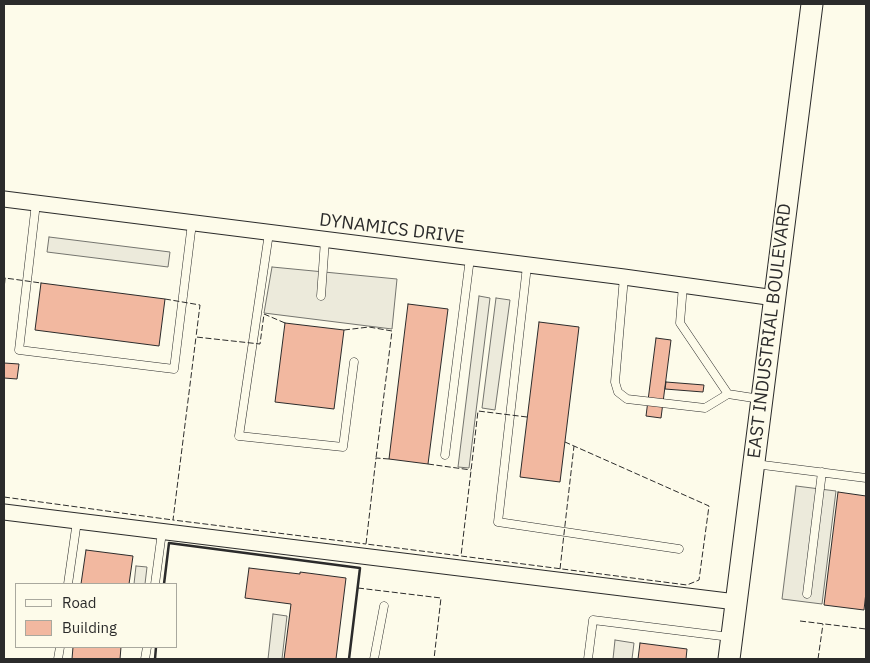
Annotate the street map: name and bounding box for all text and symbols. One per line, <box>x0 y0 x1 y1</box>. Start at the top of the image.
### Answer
street label: EAST INDUSTRIAL BOULEVARD <box>744 202 796 460</box>
street label: DYNAMICS DRIVE <box>318 209 466 249</box>
legend <box>15 583 178 648</box>
text: Road <box>62 593 97 612</box>
text: Building <box>62 618 117 637</box>

